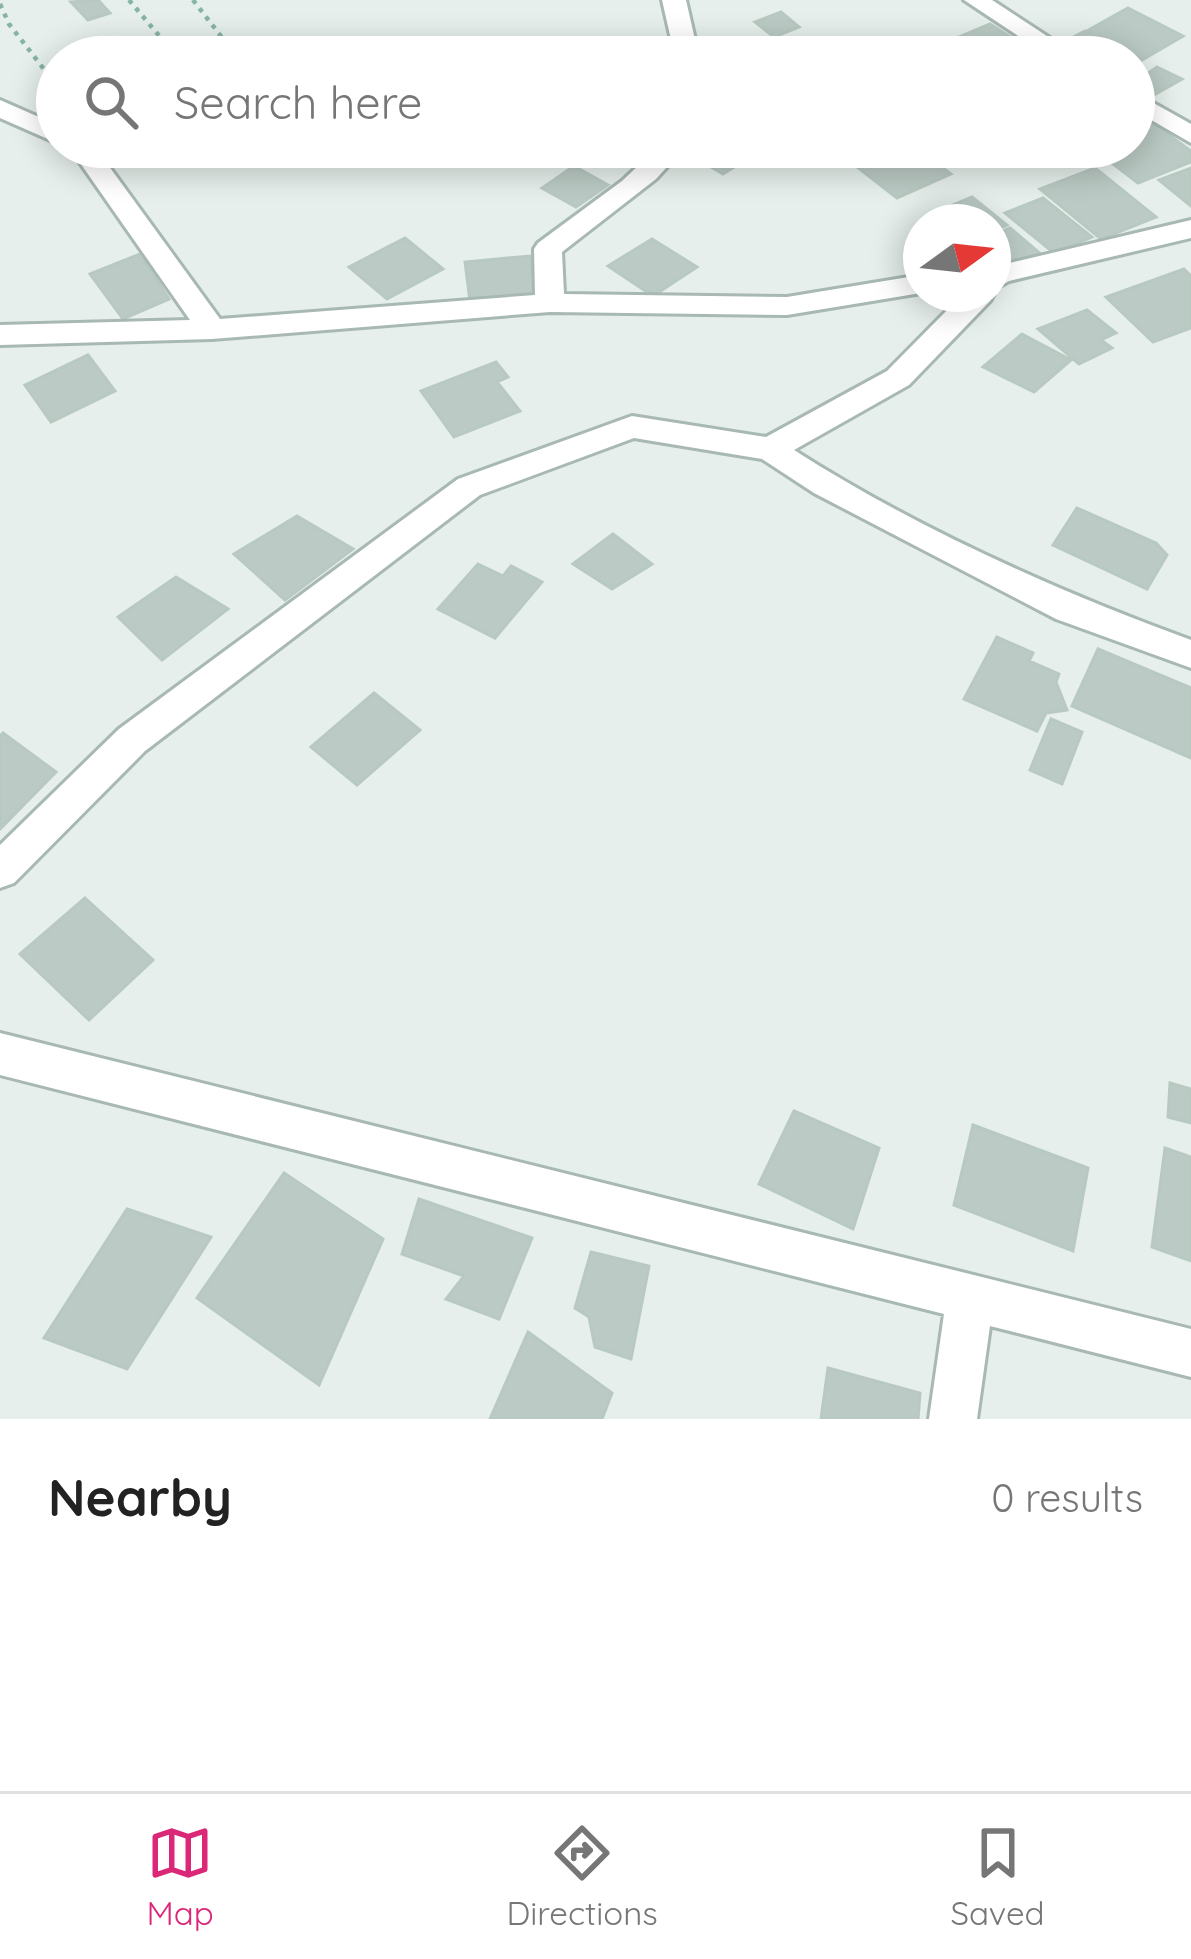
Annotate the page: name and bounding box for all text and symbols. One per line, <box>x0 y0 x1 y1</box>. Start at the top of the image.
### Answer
search box <box>36 36 1155 168</box>
icon: search <box>78 69 144 135</box>
text: Search here <box>174 74 422 130</box>
north arrow <box>903 204 1011 312</box>
text: Nearby <box>48 1465 232 1529</box>
text: 0 results <box>991 1473 1143 1522</box>
tab: Map <box>146 1820 214 1933</box>
tab: Directions <box>506 1820 658 1933</box>
tab: Saved <box>951 1820 1045 1933</box>

